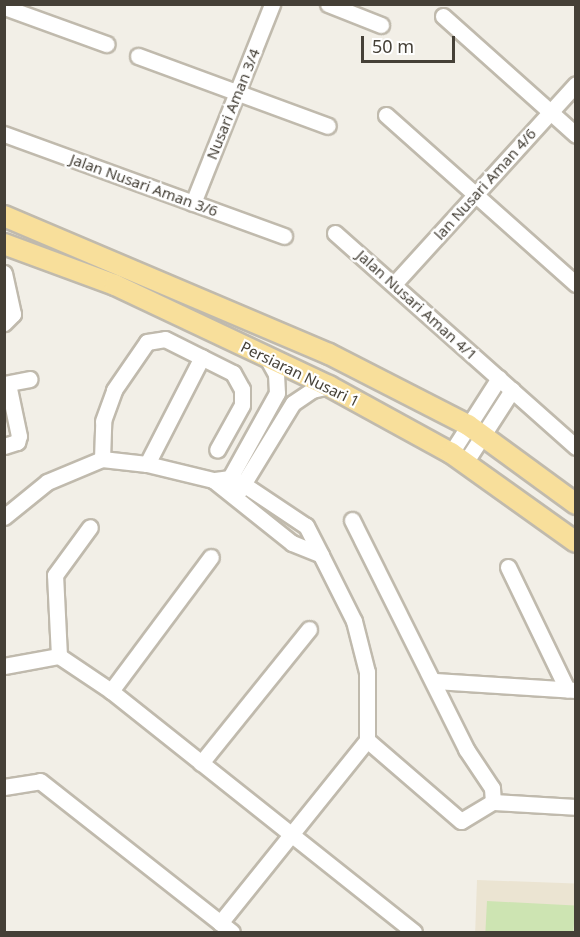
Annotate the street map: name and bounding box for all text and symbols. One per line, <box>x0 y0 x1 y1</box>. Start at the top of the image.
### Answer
scale bar <box>364 24 458 62</box>
text: 50 m <box>372 34 414 58</box>
street label: Nusari Aman 3/4 <box>203 46 263 162</box>
street label: lan Nusari Aman 4/6 <box>430 125 540 243</box>
street label: Jalan Nusari Aman 3/6 <box>68 150 220 220</box>
street label: Jalan Nusari Aman 4/1 <box>353 246 481 364</box>
street label: Persiaran Nusari 1 <box>238 338 362 410</box>

